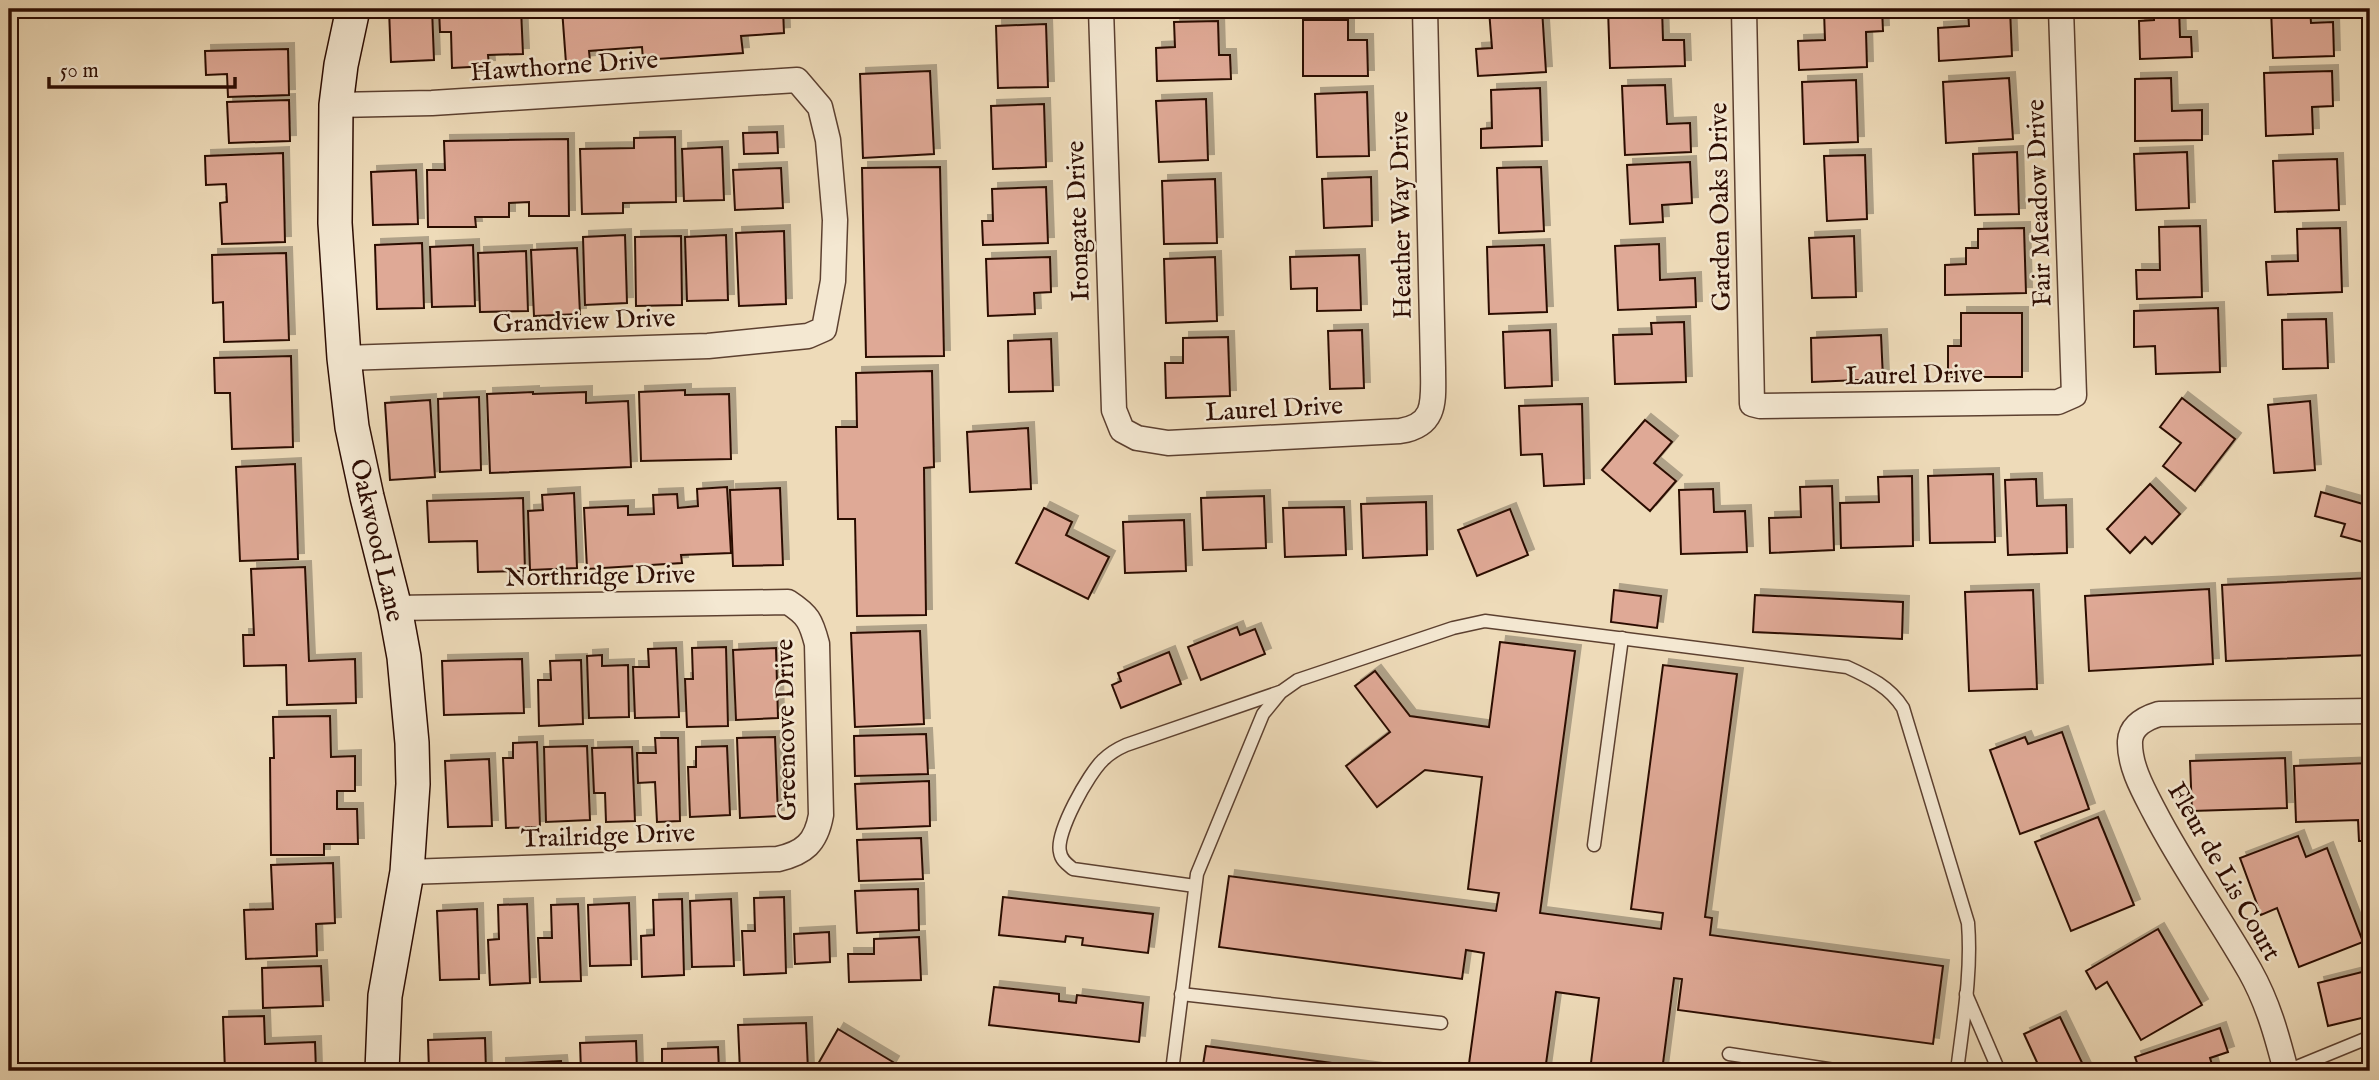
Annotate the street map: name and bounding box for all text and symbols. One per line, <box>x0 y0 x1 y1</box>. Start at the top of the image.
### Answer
street label: Hawthorne Drive <box>469 43 659 90</box>
scale bar <box>49 46 234 90</box>
text: 50 m <box>60 58 99 85</box>
street label: Fair Meadow Drive <box>2019 98 2060 307</box>
street label: Garden Oaks Drive <box>1702 102 1739 312</box>
street label: Heather Way Drive <box>1383 111 1420 319</box>
street label: Irongate Drive <box>1059 140 1098 302</box>
street label: Grandview Drive <box>492 302 676 341</box>
street label: Laurel Drive <box>1845 358 1983 393</box>
street label: Laurel Drive <box>1204 389 1344 430</box>
street label: Oakwood Lane <box>342 456 411 625</box>
street label: Northridge Drive <box>504 558 696 595</box>
street label: Greencove Drive <box>768 638 805 821</box>
street label: Fleur de Lis Court <box>2159 777 2288 967</box>
street label: Trailridge Drive <box>520 817 696 856</box>

